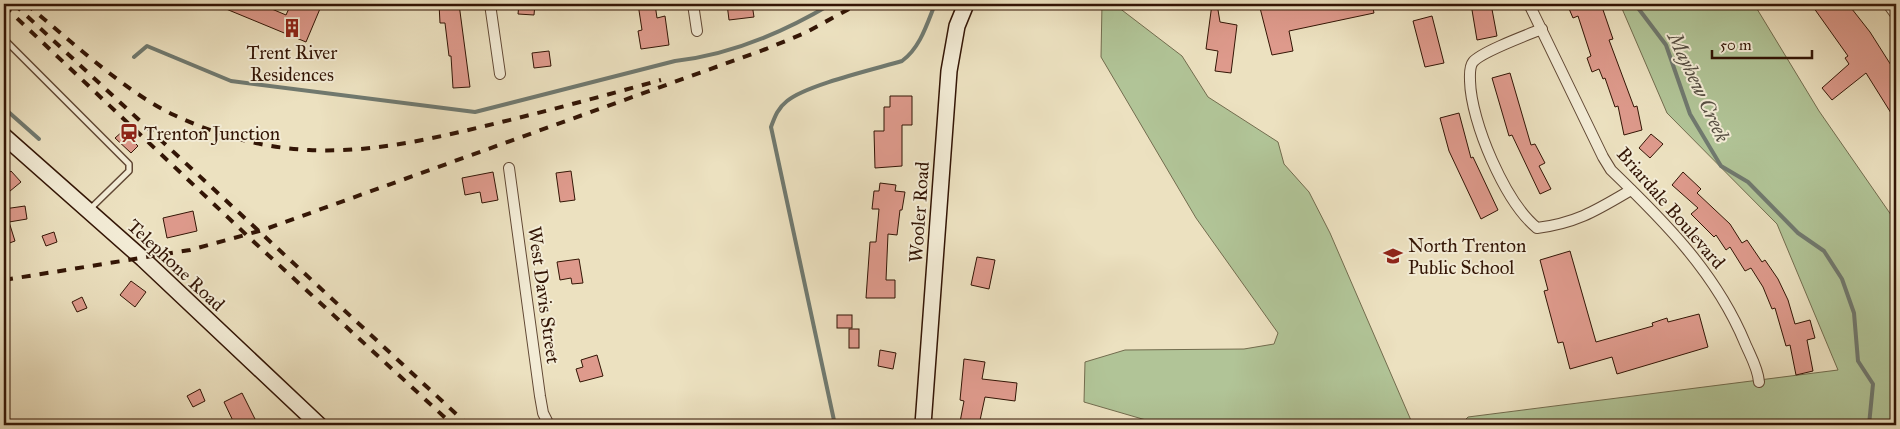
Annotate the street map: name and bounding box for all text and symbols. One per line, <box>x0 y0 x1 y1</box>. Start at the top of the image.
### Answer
building icon: Trent River Residences <box>281 17 303 39</box>
water label: Mayhew Creek <box>1662 26 1735 146</box>
scale bar <box>1712 28 1812 60</box>
text: 50 m <box>1720 36 1752 54</box>
place label: Trent River Residences <box>247 41 338 86</box>
station icon: Trenton Junction <box>118 122 140 144</box>
place label: Trenton Junction <box>144 122 280 146</box>
street label: Briardale Boulevard <box>1612 143 1730 274</box>
street label: Wooler Road <box>904 160 934 263</box>
street label: Telephone Road <box>123 214 230 316</box>
street label: West Davis Street <box>523 225 565 365</box>
place label: North Trenton Public School <box>1408 234 1526 279</box>
school or university icon: North Trenton Public School <box>1382 245 1404 267</box>

